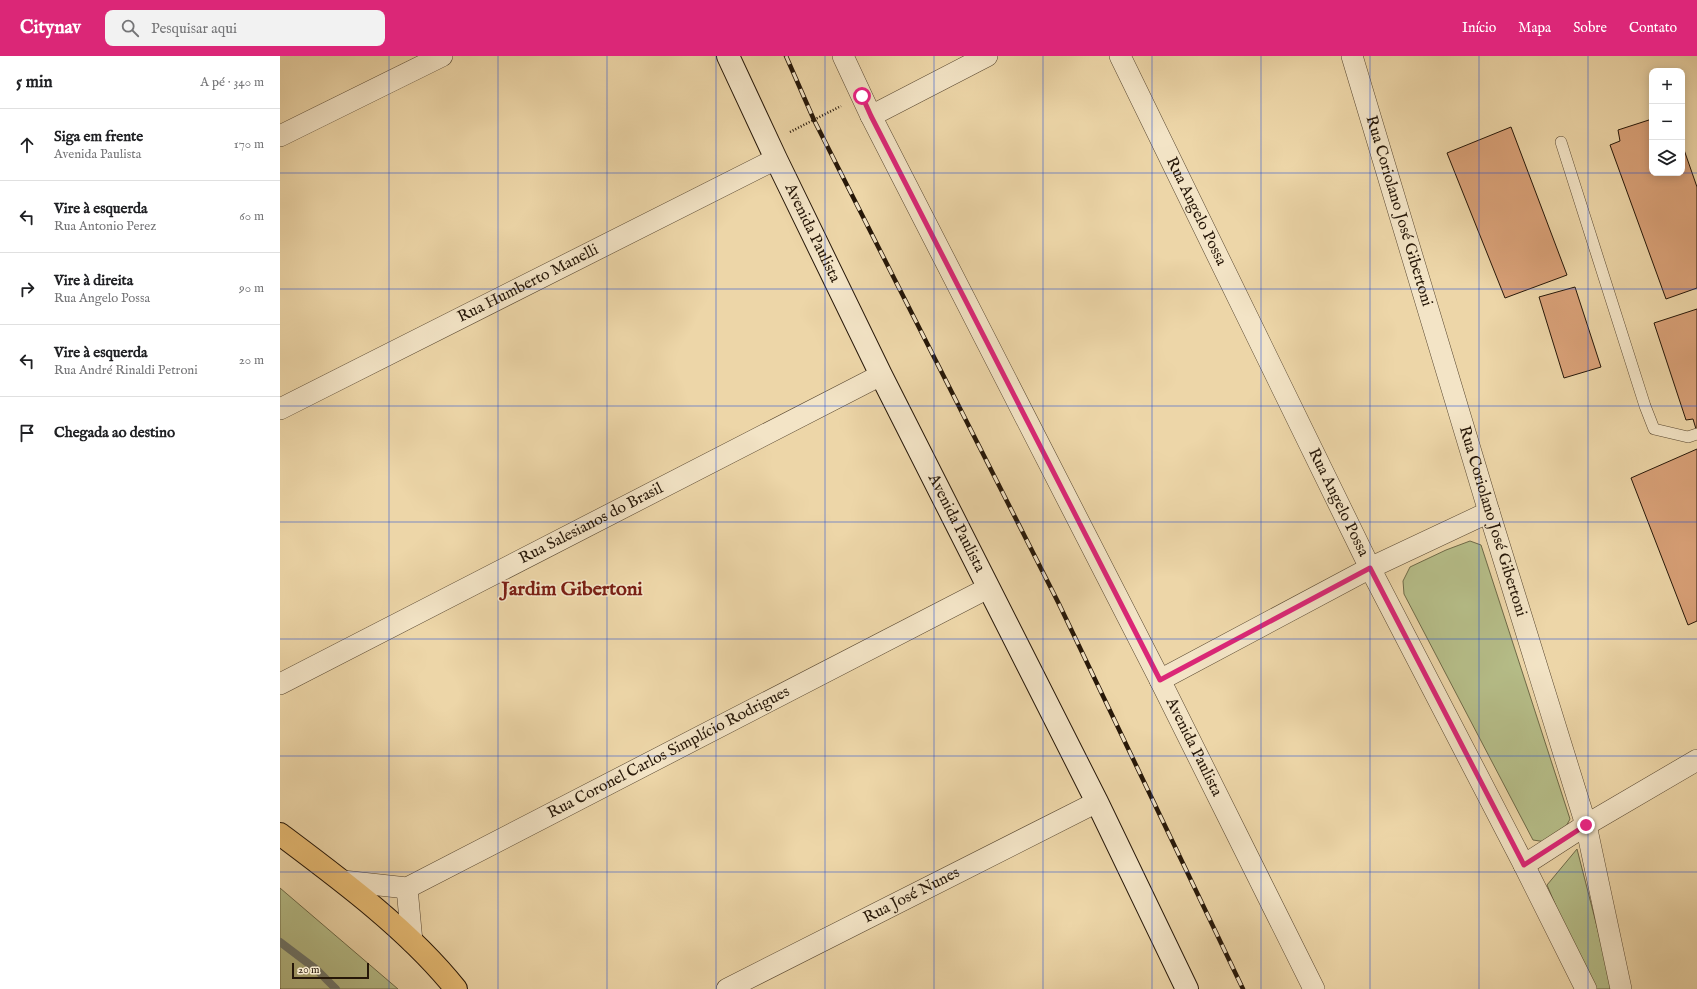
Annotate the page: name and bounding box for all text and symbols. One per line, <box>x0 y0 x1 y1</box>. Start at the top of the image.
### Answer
search box <box>105 10 385 46</box>
text: Citynav <box>20 16 81 40</box>
icon: search <box>119 17 141 39</box>
text: Pesquisar aqui <box>151 19 237 38</box>
text: Início <box>1462 19 1496 37</box>
text: Mapa <box>1518 19 1551 37</box>
text: Sobre <box>1573 19 1607 37</box>
text: Contato <box>1629 19 1677 37</box>
map controls <box>1649 68 1685 176</box>
button: + <box>1649 68 1685 104</box>
text: 5 min <box>16 72 53 93</box>
text: A pé · 340 m <box>200 74 264 91</box>
route start <box>853 87 871 105</box>
button: − <box>1649 104 1685 140</box>
street label: Rua Coriolano José Gibertoni <box>1361 113 1437 309</box>
text: Siga em frente <box>54 127 143 146</box>
icon: ahead <box>16 134 38 156</box>
text: 170 m <box>234 136 264 153</box>
button: layers <box>1649 140 1685 176</box>
text: Avenida Paulista <box>54 146 141 163</box>
street label: Rua Angelo Possa <box>1161 154 1231 269</box>
street label: Avenida Paulista <box>779 179 845 286</box>
text: Vire à esquerda <box>54 199 147 218</box>
icon: left <box>16 206 38 228</box>
text: 60 m <box>239 208 264 225</box>
text: Rua Antonio Perez <box>54 218 156 235</box>
street label: Rua Humberto Manelli <box>454 240 602 328</box>
text: Vire à direita <box>54 271 133 290</box>
icon: right <box>16 278 38 300</box>
text: 90 m <box>239 280 264 297</box>
text: Rua Angelo Possa <box>54 290 150 307</box>
text: Vire à esquerda <box>54 343 147 362</box>
icon: left <box>16 350 38 372</box>
text: 20 m <box>239 352 264 369</box>
text: Rua André Rinaldi Petroni <box>54 362 198 379</box>
icon: arrive <box>16 422 38 444</box>
text: Chegada ao destino <box>54 423 175 442</box>
street label: Rua Coriolano José Gibertoni <box>1454 424 1531 619</box>
street label: Rua Angelo Possa <box>1303 445 1373 560</box>
street label: Avenida Paulista <box>922 470 989 576</box>
street label: Rua Salesianos do Brasil <box>516 478 667 569</box>
district label: Jardim Gibertoni <box>498 577 643 602</box>
street label: Rua Coronel Carlos Simplício Rodrigues <box>544 682 794 824</box>
street label: Avenida Paulista <box>1160 694 1226 800</box>
route end <box>1577 816 1595 834</box>
street label: Rua José Nunes <box>860 863 964 928</box>
scale bar <box>292 961 369 980</box>
text: 20 m <box>298 963 319 977</box>

